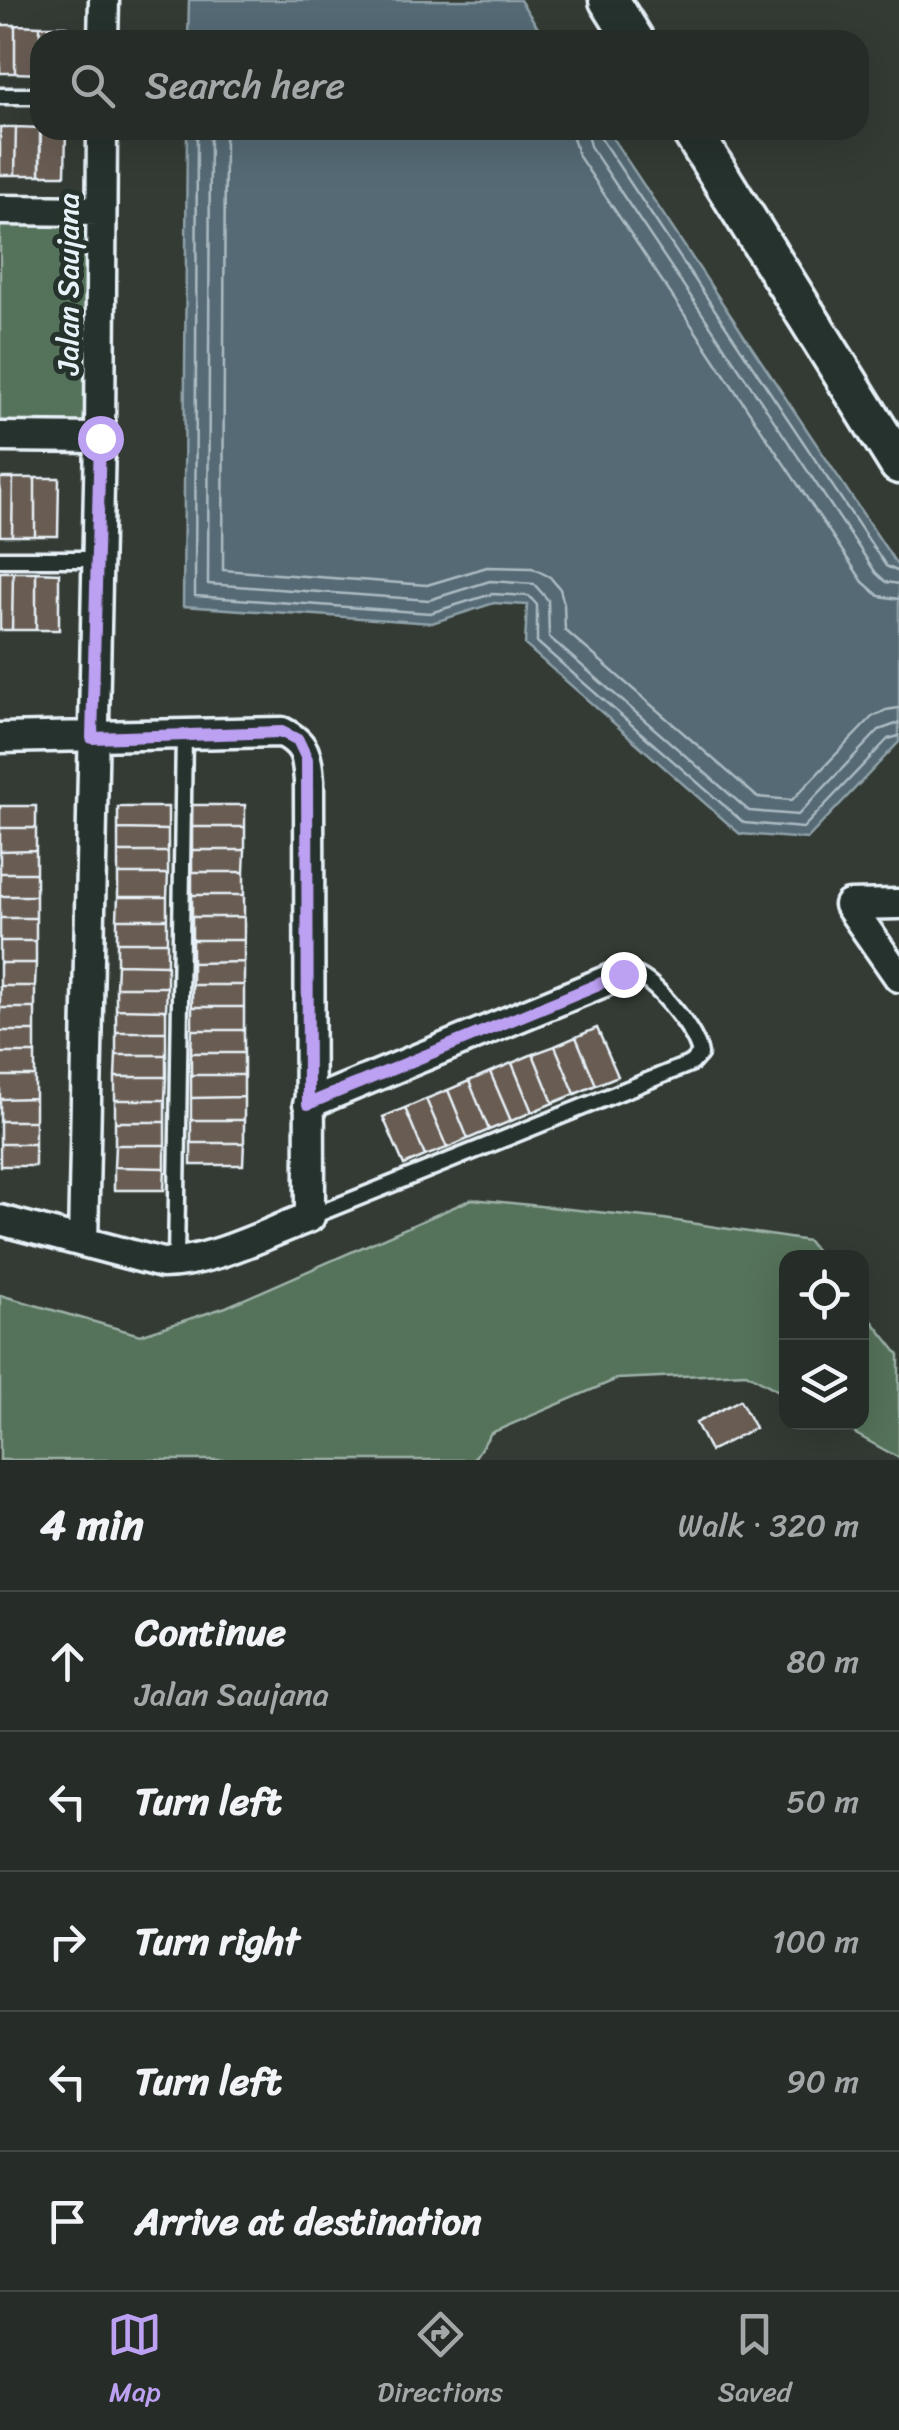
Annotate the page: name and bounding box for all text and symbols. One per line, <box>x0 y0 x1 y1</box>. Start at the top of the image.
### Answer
search box <box>30 30 869 140</box>
text: Search here <box>145 52 345 119</box>
icon: search <box>65 58 120 113</box>
street label: Jalan Saujana <box>41 193 95 376</box>
route start <box>78 416 124 462</box>
route end <box>601 952 647 998</box>
map controls <box>779 1250 869 1430</box>
button: locate <box>779 1250 869 1340</box>
button: layers <box>779 1340 869 1430</box>
text: 4 min <box>40 1488 144 1562</box>
text: Walk · 320 m <box>678 1497 859 1554</box>
text: Continue <box>135 1599 286 1666</box>
text: 80 m <box>787 1633 859 1690</box>
icon: ahead <box>40 1634 95 1689</box>
text: Jalan Saujana <box>135 1666 329 1723</box>
text: Turn left <box>135 1768 281 1835</box>
text: 50 m <box>786 1773 859 1830</box>
icon: left <box>40 1774 95 1829</box>
text: Turn right <box>135 1908 300 1975</box>
text: 100 m <box>772 1913 859 1970</box>
icon: right <box>40 1914 95 1969</box>
text: Turn left <box>135 2048 281 2115</box>
text: 90 m <box>786 2053 859 2110</box>
icon: left <box>40 2054 95 2109</box>
text: Arrive at destination <box>135 2188 482 2255</box>
icon: arrive <box>40 2194 95 2249</box>
tab: Map <box>107 2307 162 2416</box>
tab: Directions <box>377 2307 503 2416</box>
tab: Saved <box>718 2307 792 2416</box>

